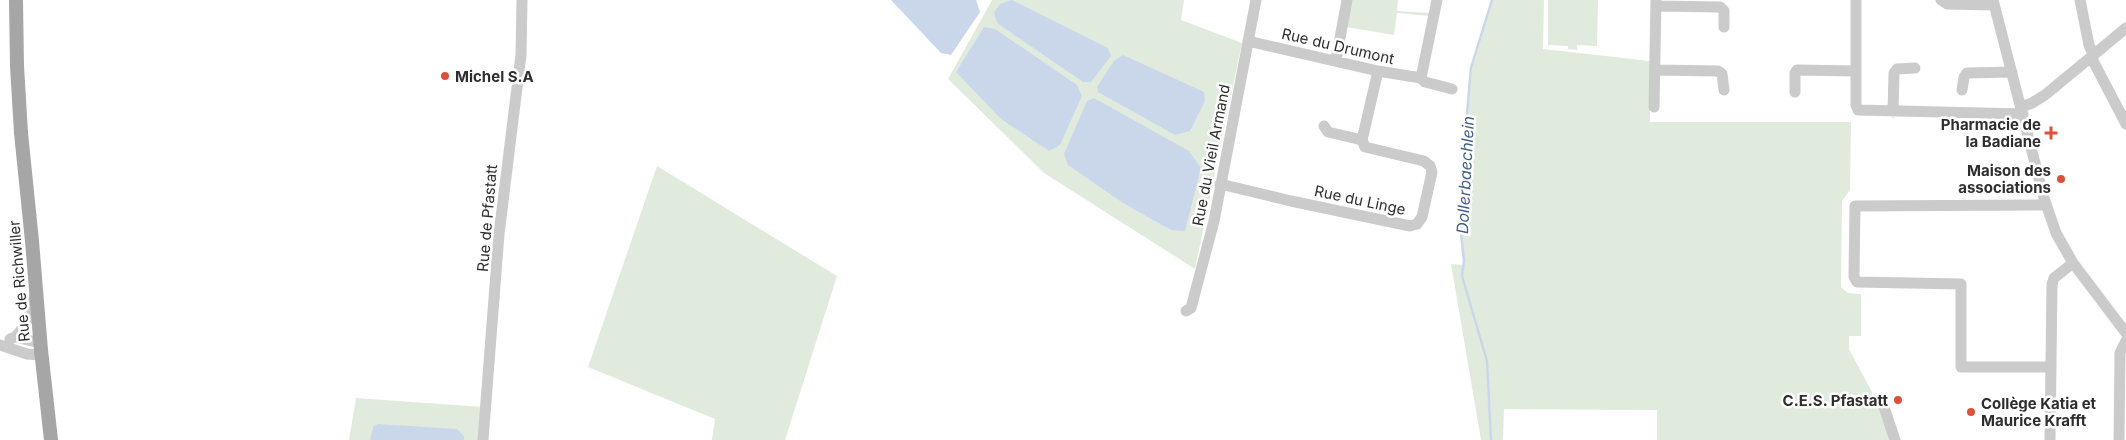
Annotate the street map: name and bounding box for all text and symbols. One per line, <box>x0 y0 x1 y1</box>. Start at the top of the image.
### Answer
street label: Rue du Drumont <box>1280 24 1396 68</box>
place label: Michel S.A <box>455 67 534 86</box>
marker: Michel S.A <box>439 70 451 82</box>
street label: Rue du Vieil Armand <box>1188 83 1234 227</box>
water label: Dollerbaechlein <box>1452 115 1478 235</box>
place label: Pharmacie de la Badiane <box>1941 115 2041 151</box>
marker: Pharmacie de la Badiane <box>2045 127 2057 139</box>
place label: Maison des associations <box>1958 161 2051 197</box>
street label: Rue de Pfastatt <box>473 163 501 272</box>
marker: Maison des associations <box>2055 173 2067 185</box>
street label: Rue du Linge <box>1313 181 1407 219</box>
street label: Rue de Richwiller <box>4 219 34 343</box>
place label: C.E.S. Pfastatt <box>1783 391 1889 410</box>
marker: C.E.S. Pfastatt <box>1892 394 1904 406</box>
place label: Collège Katia et Maurice Krafft <box>1981 394 2097 430</box>
marker: Collège Katia et Maurice Krafft <box>1965 406 1977 418</box>

